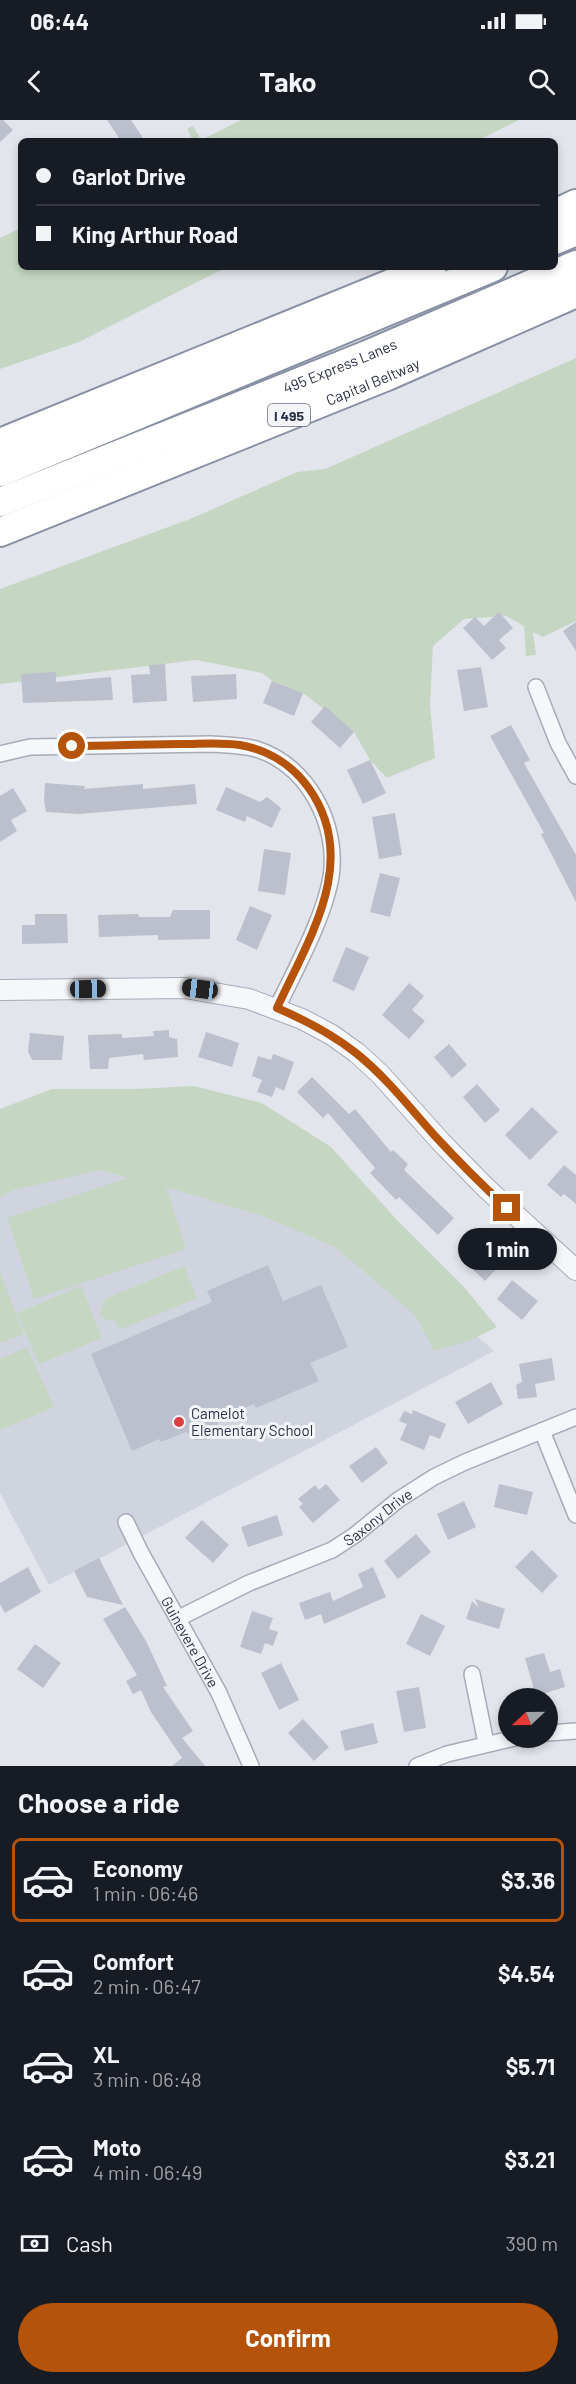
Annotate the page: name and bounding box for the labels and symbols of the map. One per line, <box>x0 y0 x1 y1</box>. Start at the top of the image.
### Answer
street label: 495 Express Lanes <box>280 334 399 397</box>
street label: Capital Beltway <box>323 354 422 409</box>
road number: I 495 <box>268 404 310 426</box>
route start <box>58 732 85 759</box>
car <box>181 978 219 1000</box>
car <box>70 980 106 998</box>
route end <box>493 1194 520 1221</box>
callout: 1 min <box>458 1229 556 1271</box>
place label: Camelot Elementary School <box>191 1404 313 1439</box>
marker: Camelot Elementary School <box>172 1415 186 1429</box>
street label: Saxony Drive <box>340 1484 415 1549</box>
street label: Guinevere Drive <box>158 1593 223 1690</box>
north arrow <box>498 1688 558 1748</box>

